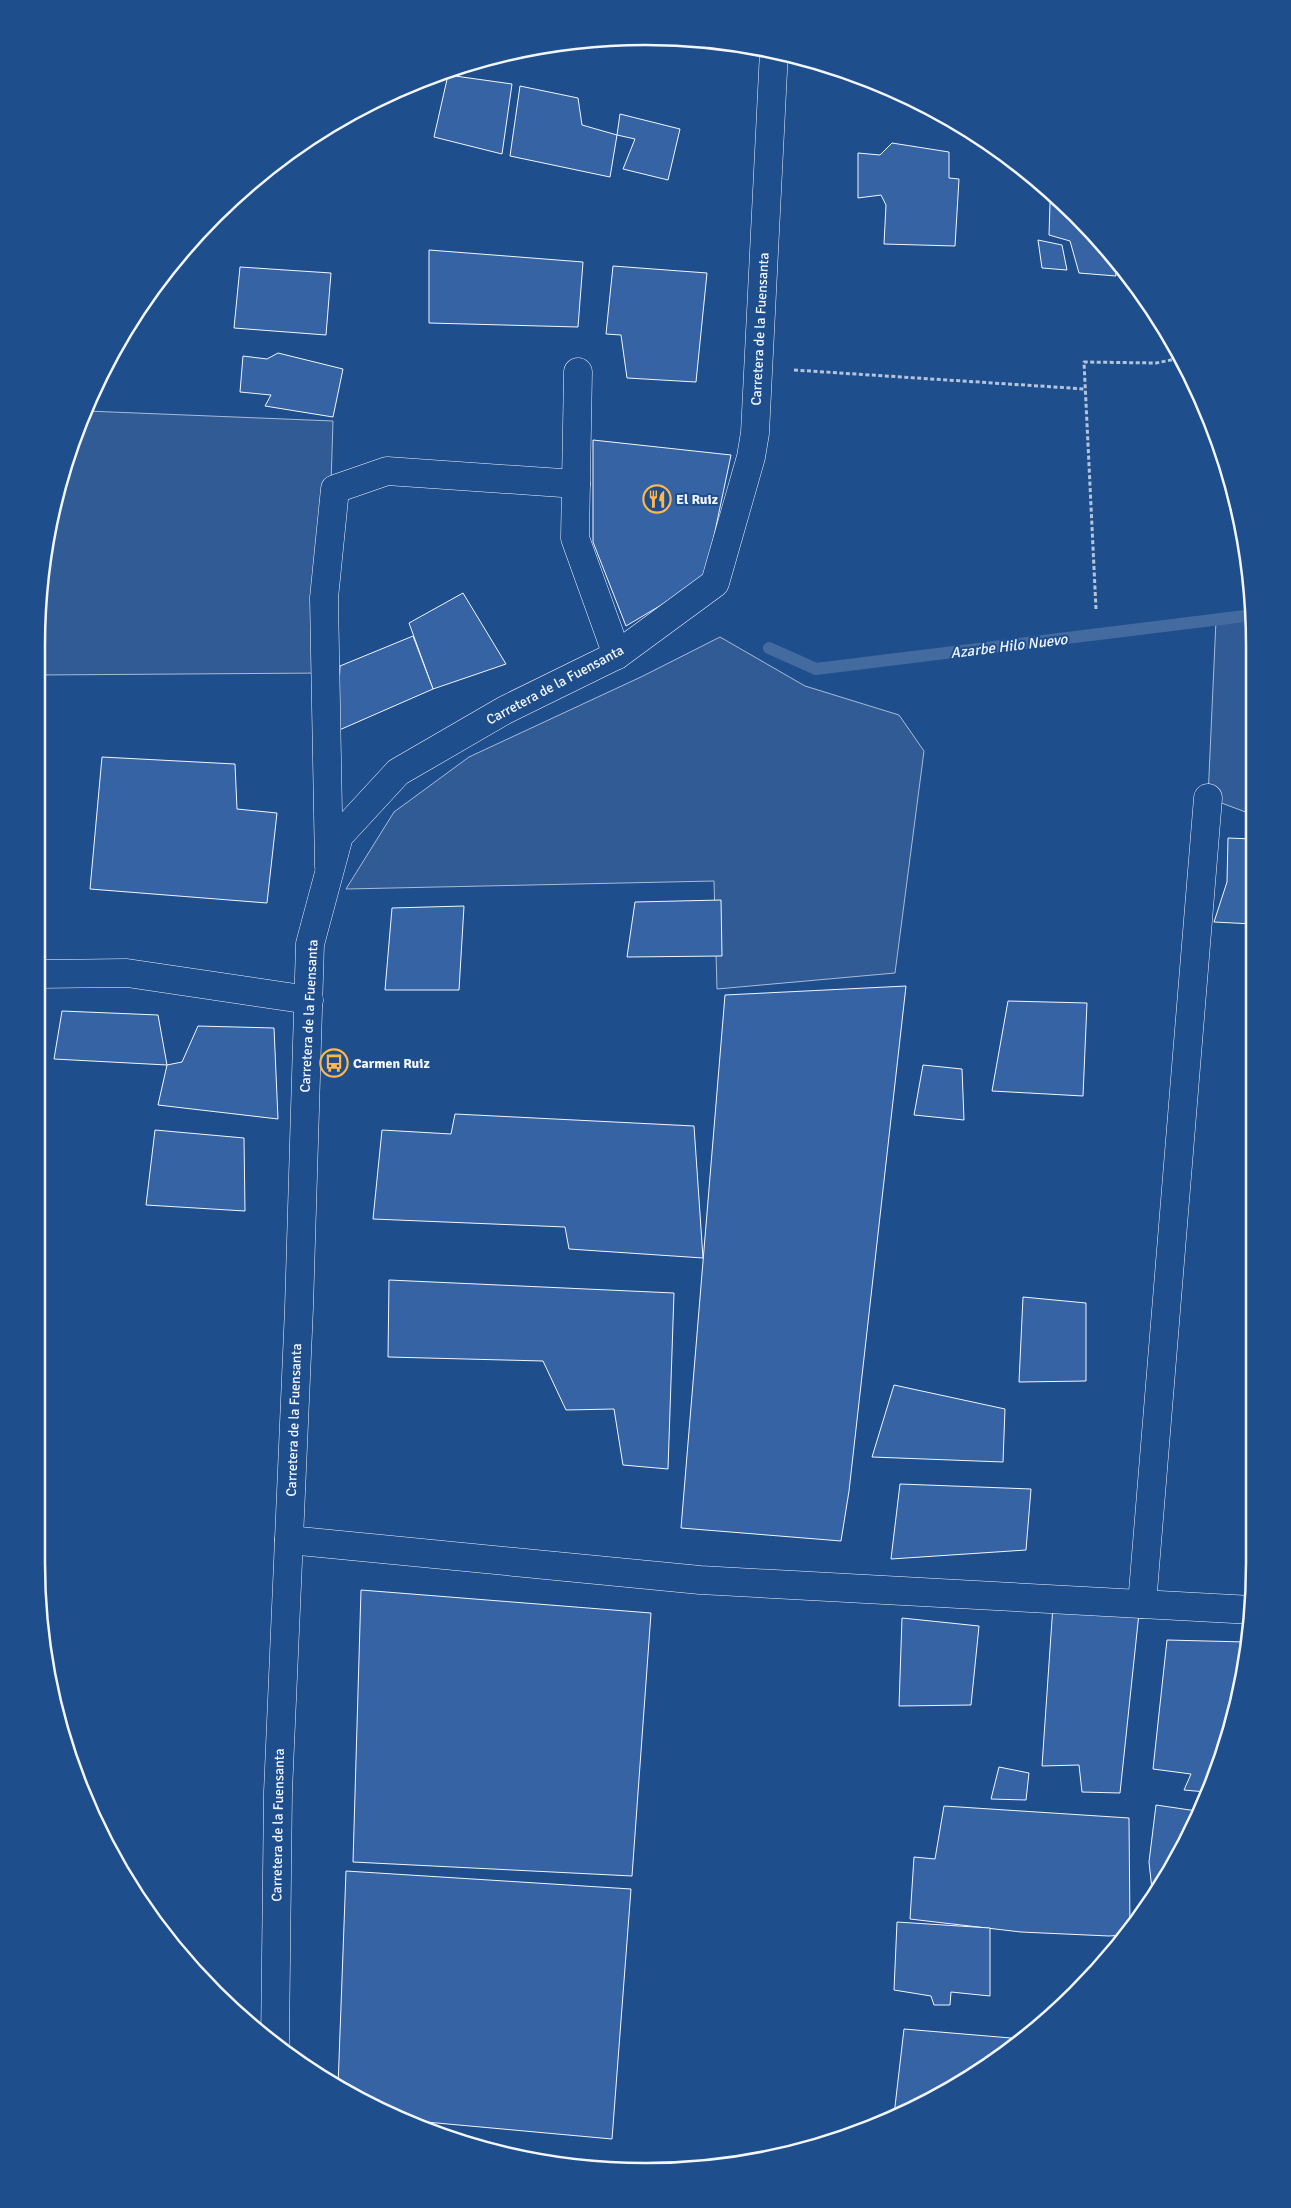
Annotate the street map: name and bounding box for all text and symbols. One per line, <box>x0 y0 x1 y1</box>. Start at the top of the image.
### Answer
street label: Carretera de la Fuensanta <box>747 252 773 406</box>
restaurant icon: El Ruiz <box>642 484 672 514</box>
place label: El Ruiz <box>676 491 718 508</box>
water label: Azarbe Hilo Nuevo <box>950 630 1070 662</box>
street label: Carretera de la Fuensanta <box>483 641 627 729</box>
street label: Carretera de la Fuensanta <box>296 939 322 1093</box>
bus stop icon: Carmen Ruiz <box>319 1048 349 1078</box>
place label: Carmen Ruiz <box>353 1055 430 1072</box>
street label: Carretera de la Fuensanta <box>283 1343 305 1497</box>
street label: Carretera de la Fuensanta <box>268 1748 288 1902</box>

